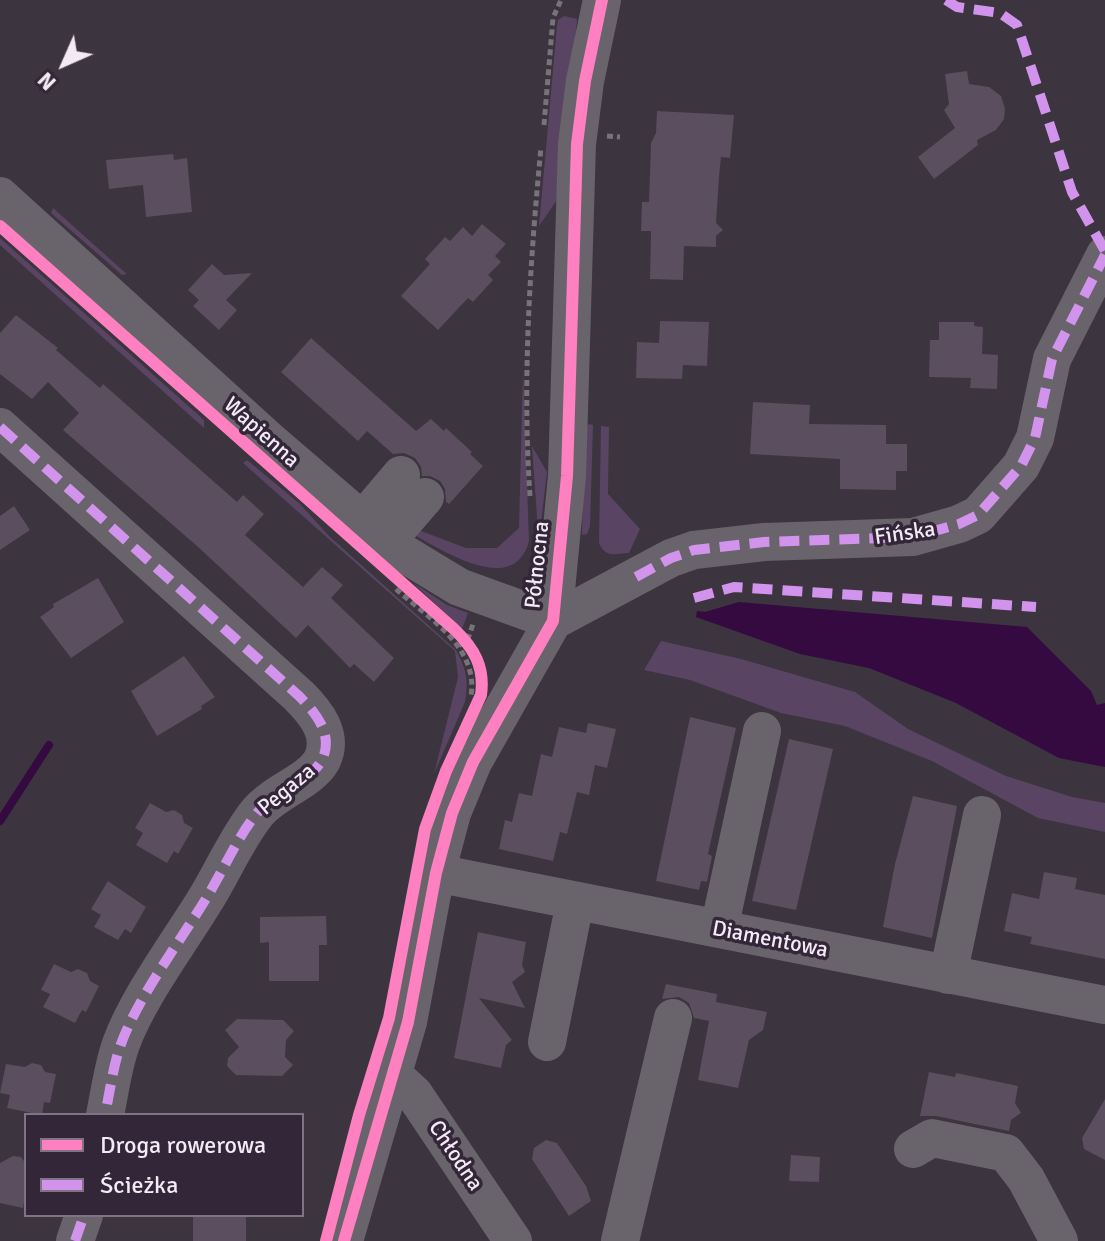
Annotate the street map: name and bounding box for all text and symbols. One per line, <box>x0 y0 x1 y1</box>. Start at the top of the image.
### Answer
north arrow <box>24 24 104 104</box>
text: N <box>32 66 62 96</box>
street label: Wapienna <box>218 392 304 474</box>
street label: Fińska <box>873 517 937 551</box>
street label: Północna <box>520 520 556 610</box>
street label: Pegaza <box>253 758 321 822</box>
street label: Diamentowa <box>710 916 830 964</box>
legend <box>24 1113 304 1217</box>
street label: Chłodna <box>422 1116 488 1196</box>
text: Droga rowerowa <box>100 1130 266 1160</box>
text: Ścieżka <box>100 1170 178 1200</box>

